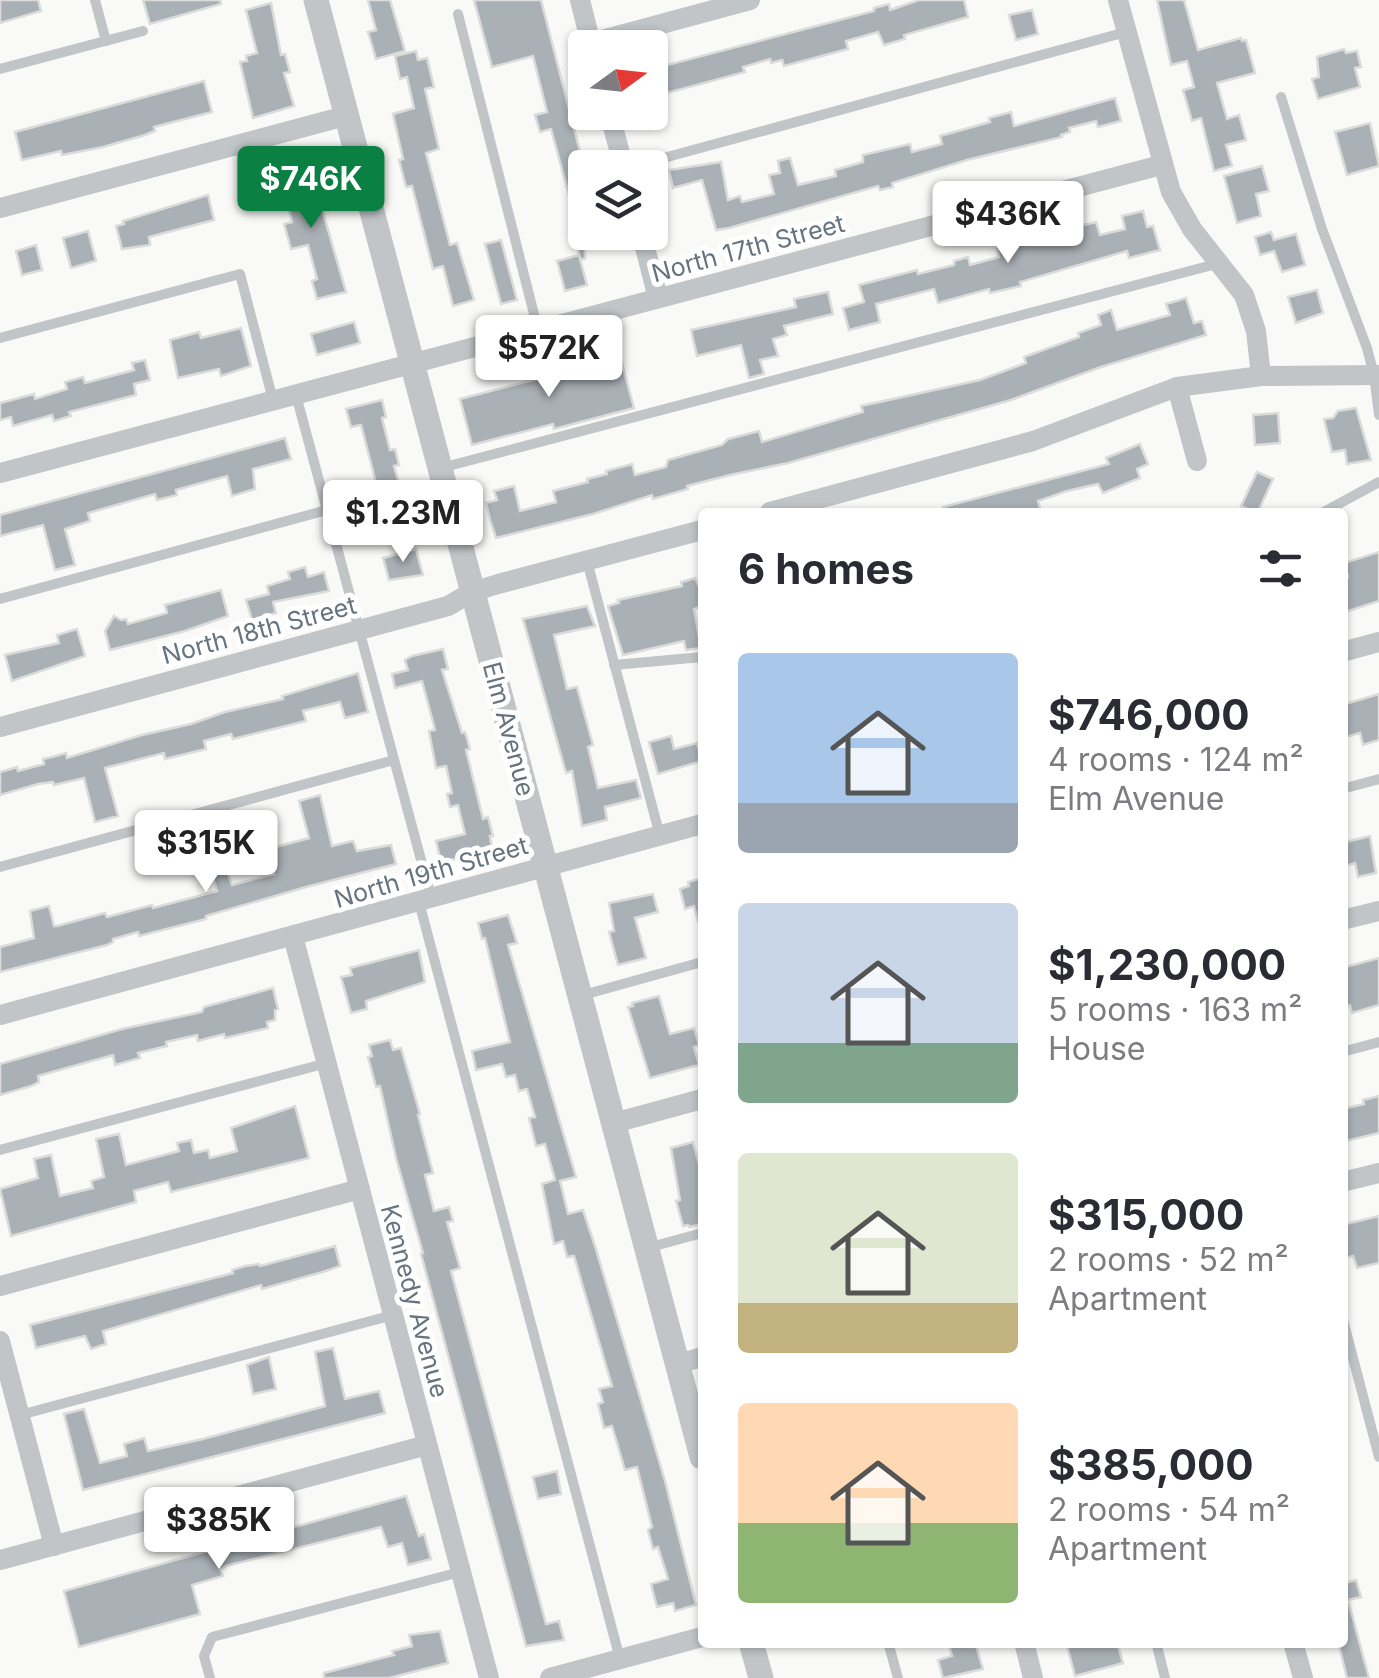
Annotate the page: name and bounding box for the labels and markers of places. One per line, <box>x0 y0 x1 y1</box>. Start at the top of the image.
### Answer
pin: $746K <box>241 146 381 231</box>
pin: $436K <box>938 181 1078 266</box>
pin: $572K <box>479 315 619 400</box>
pin: $1.23M <box>322 480 484 565</box>
pin: $315K <box>136 810 276 895</box>
pin: $385K <box>149 1487 289 1572</box>

